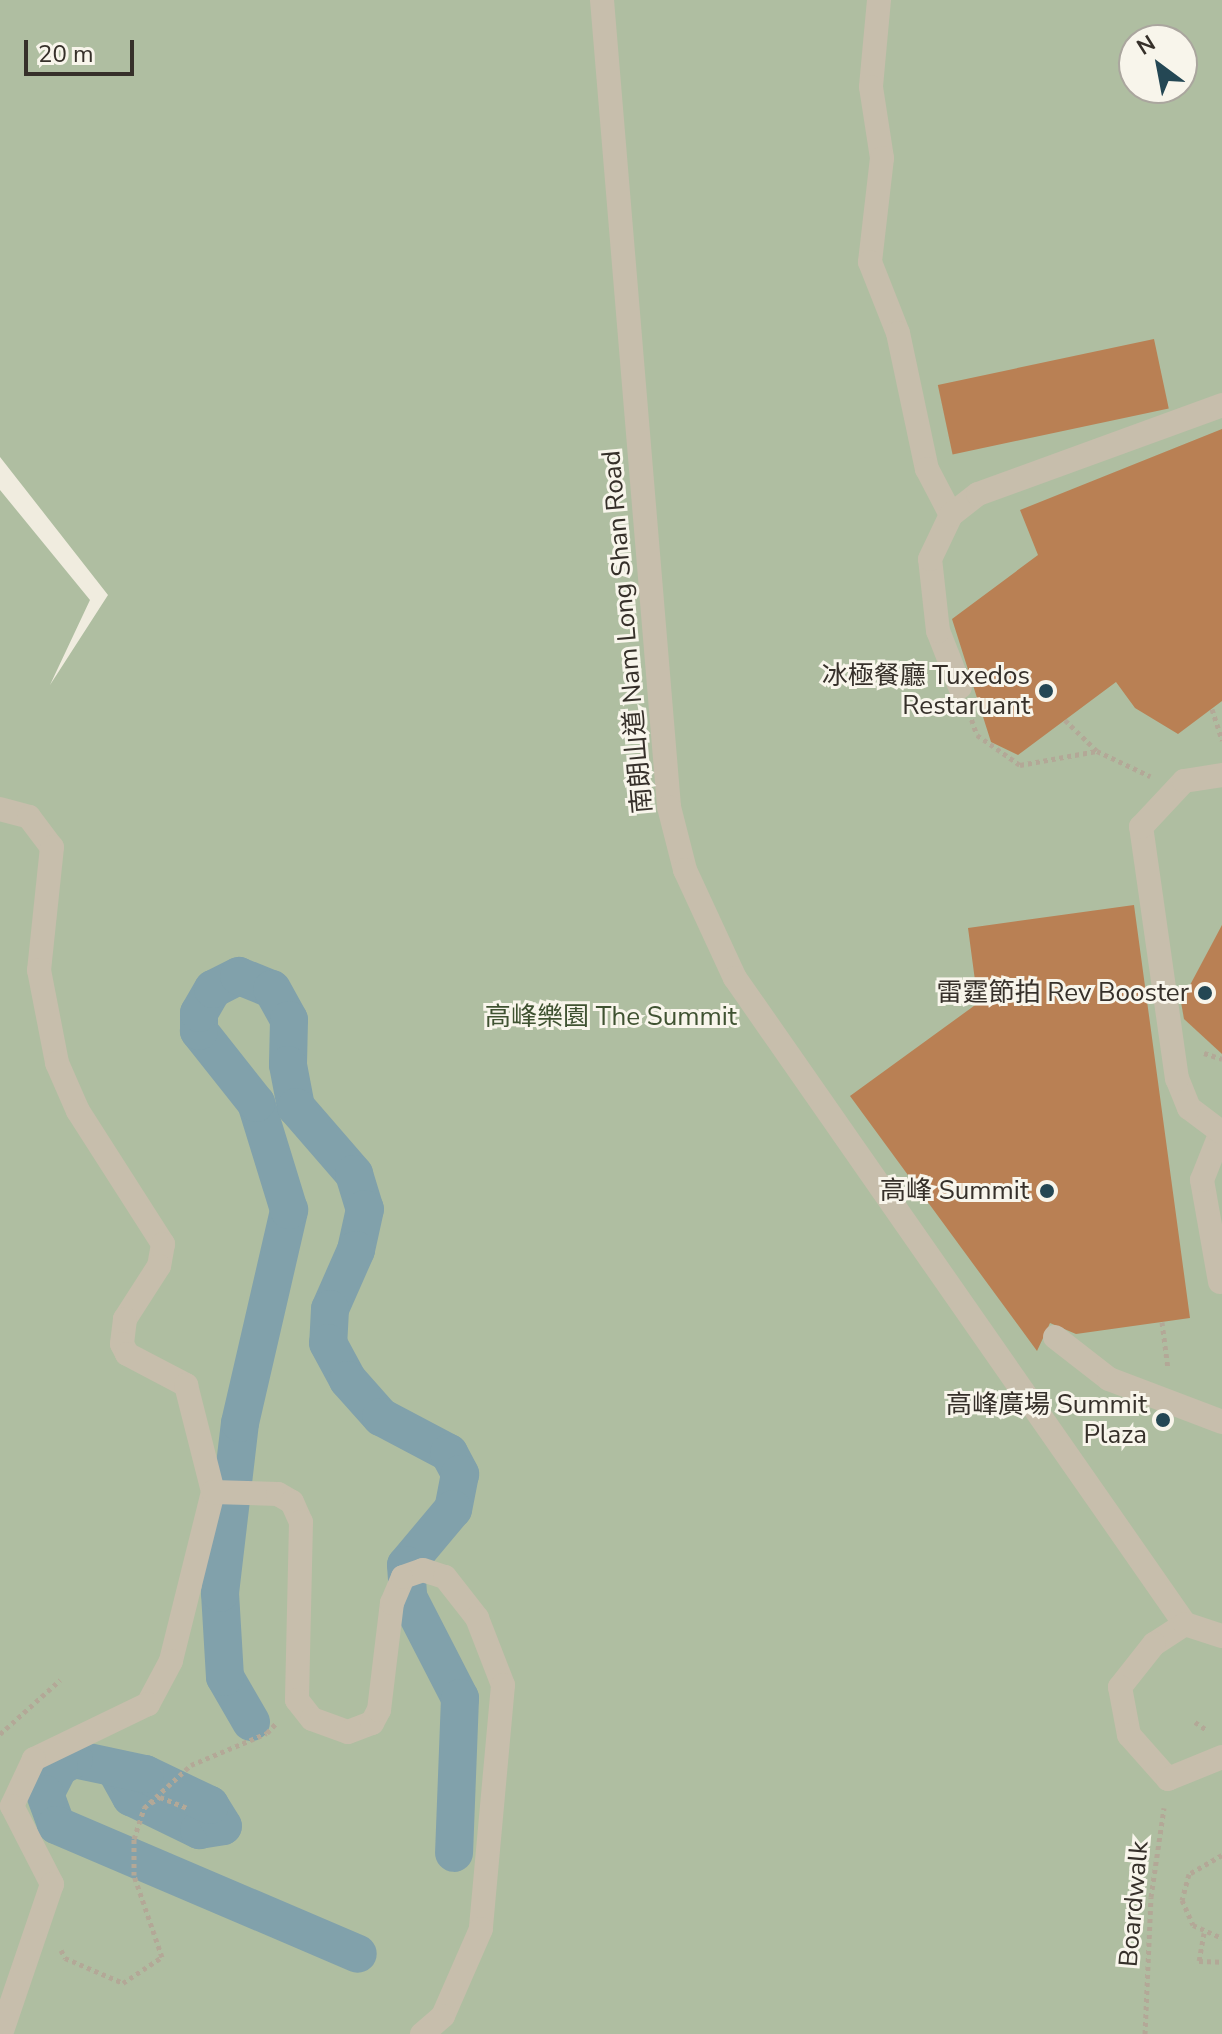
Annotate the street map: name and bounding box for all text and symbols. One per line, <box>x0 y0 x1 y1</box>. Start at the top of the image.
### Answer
scale bar <box>28 24 138 74</box>
north arrow <box>1118 24 1198 104</box>
text: N <box>1131 28 1161 62</box>
text: 20 m <box>38 38 94 70</box>
street label: 南朗山道 Nam Long Shan Road <box>596 449 658 815</box>
place label: 冰極餐廳 Tuxedos Restaruant <box>822 660 1030 722</box>
marker: 冰極餐廳 Tuxedos Restaruant <box>1037 682 1055 700</box>
place label: 雷霆節拍 Rev Booster <box>937 977 1189 1009</box>
marker: 雷霆節拍 Rev Booster <box>1196 984 1214 1002</box>
park label: 高峰樂園 The Summit <box>485 1001 737 1033</box>
place label: 高峰 Summit <box>880 1175 1029 1207</box>
marker: 高峰 Summit <box>1036 1180 1058 1202</box>
place label: 高峰廣場 Summit Plaza <box>946 1389 1147 1450</box>
marker: 高峰廣場 Summit Plaza <box>1154 1411 1172 1429</box>
street label: Boardwalk <box>1113 1840 1155 1968</box>

